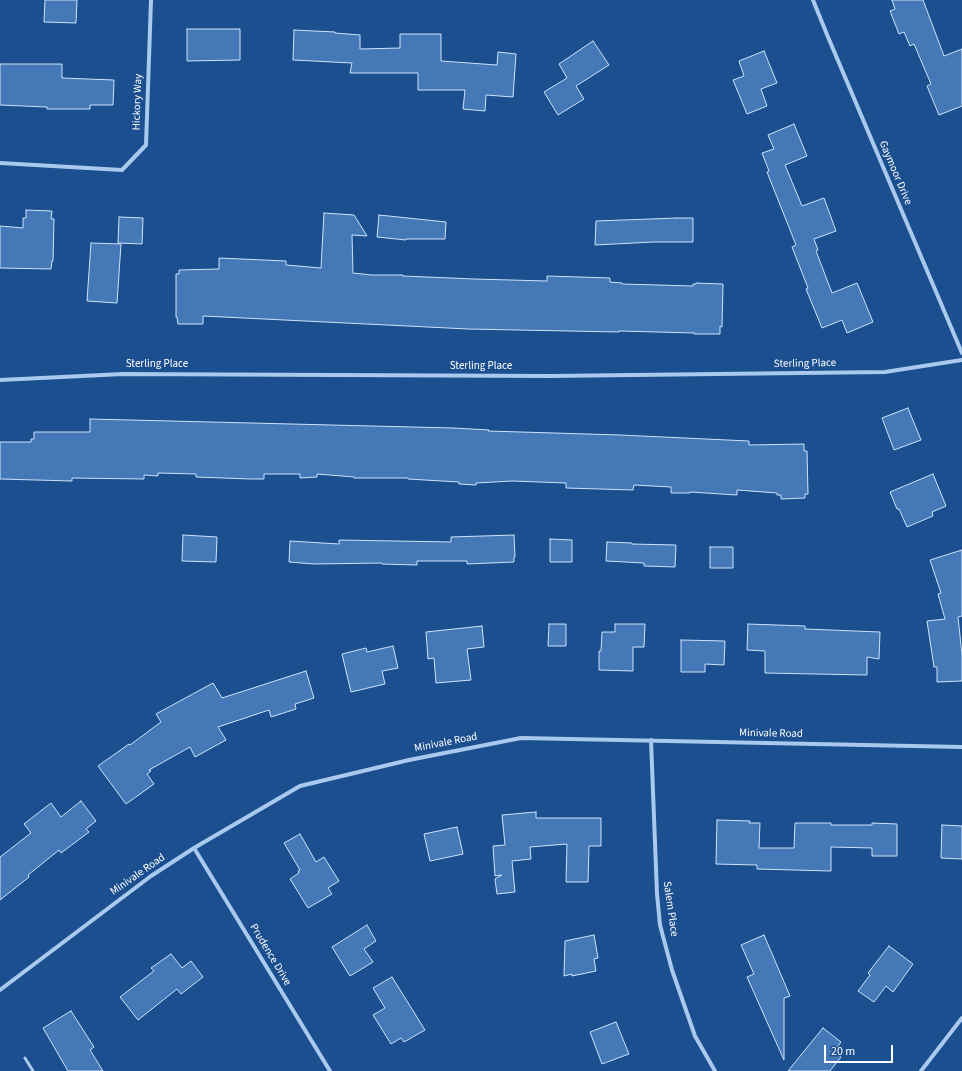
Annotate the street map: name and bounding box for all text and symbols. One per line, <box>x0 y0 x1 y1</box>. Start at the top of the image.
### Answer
street label: Hickory Way <box>130 73 146 131</box>
street label: Gaymoor Drive <box>876 139 914 207</box>
street label: Sterling Place <box>774 357 836 371</box>
street label: Sterling Place <box>126 358 188 372</box>
street label: Sterling Place <box>450 360 512 374</box>
street label: Minivale Road <box>739 727 803 741</box>
street label: Minivale Road <box>413 730 479 756</box>
street label: Minivale Road <box>108 851 168 899</box>
street label: Salem Place <box>660 880 680 938</box>
street label: Prudence Drive <box>246 922 294 988</box>
scale bar <box>826 1037 895 1063</box>
text: 20 m <box>831 1043 855 1060</box>

